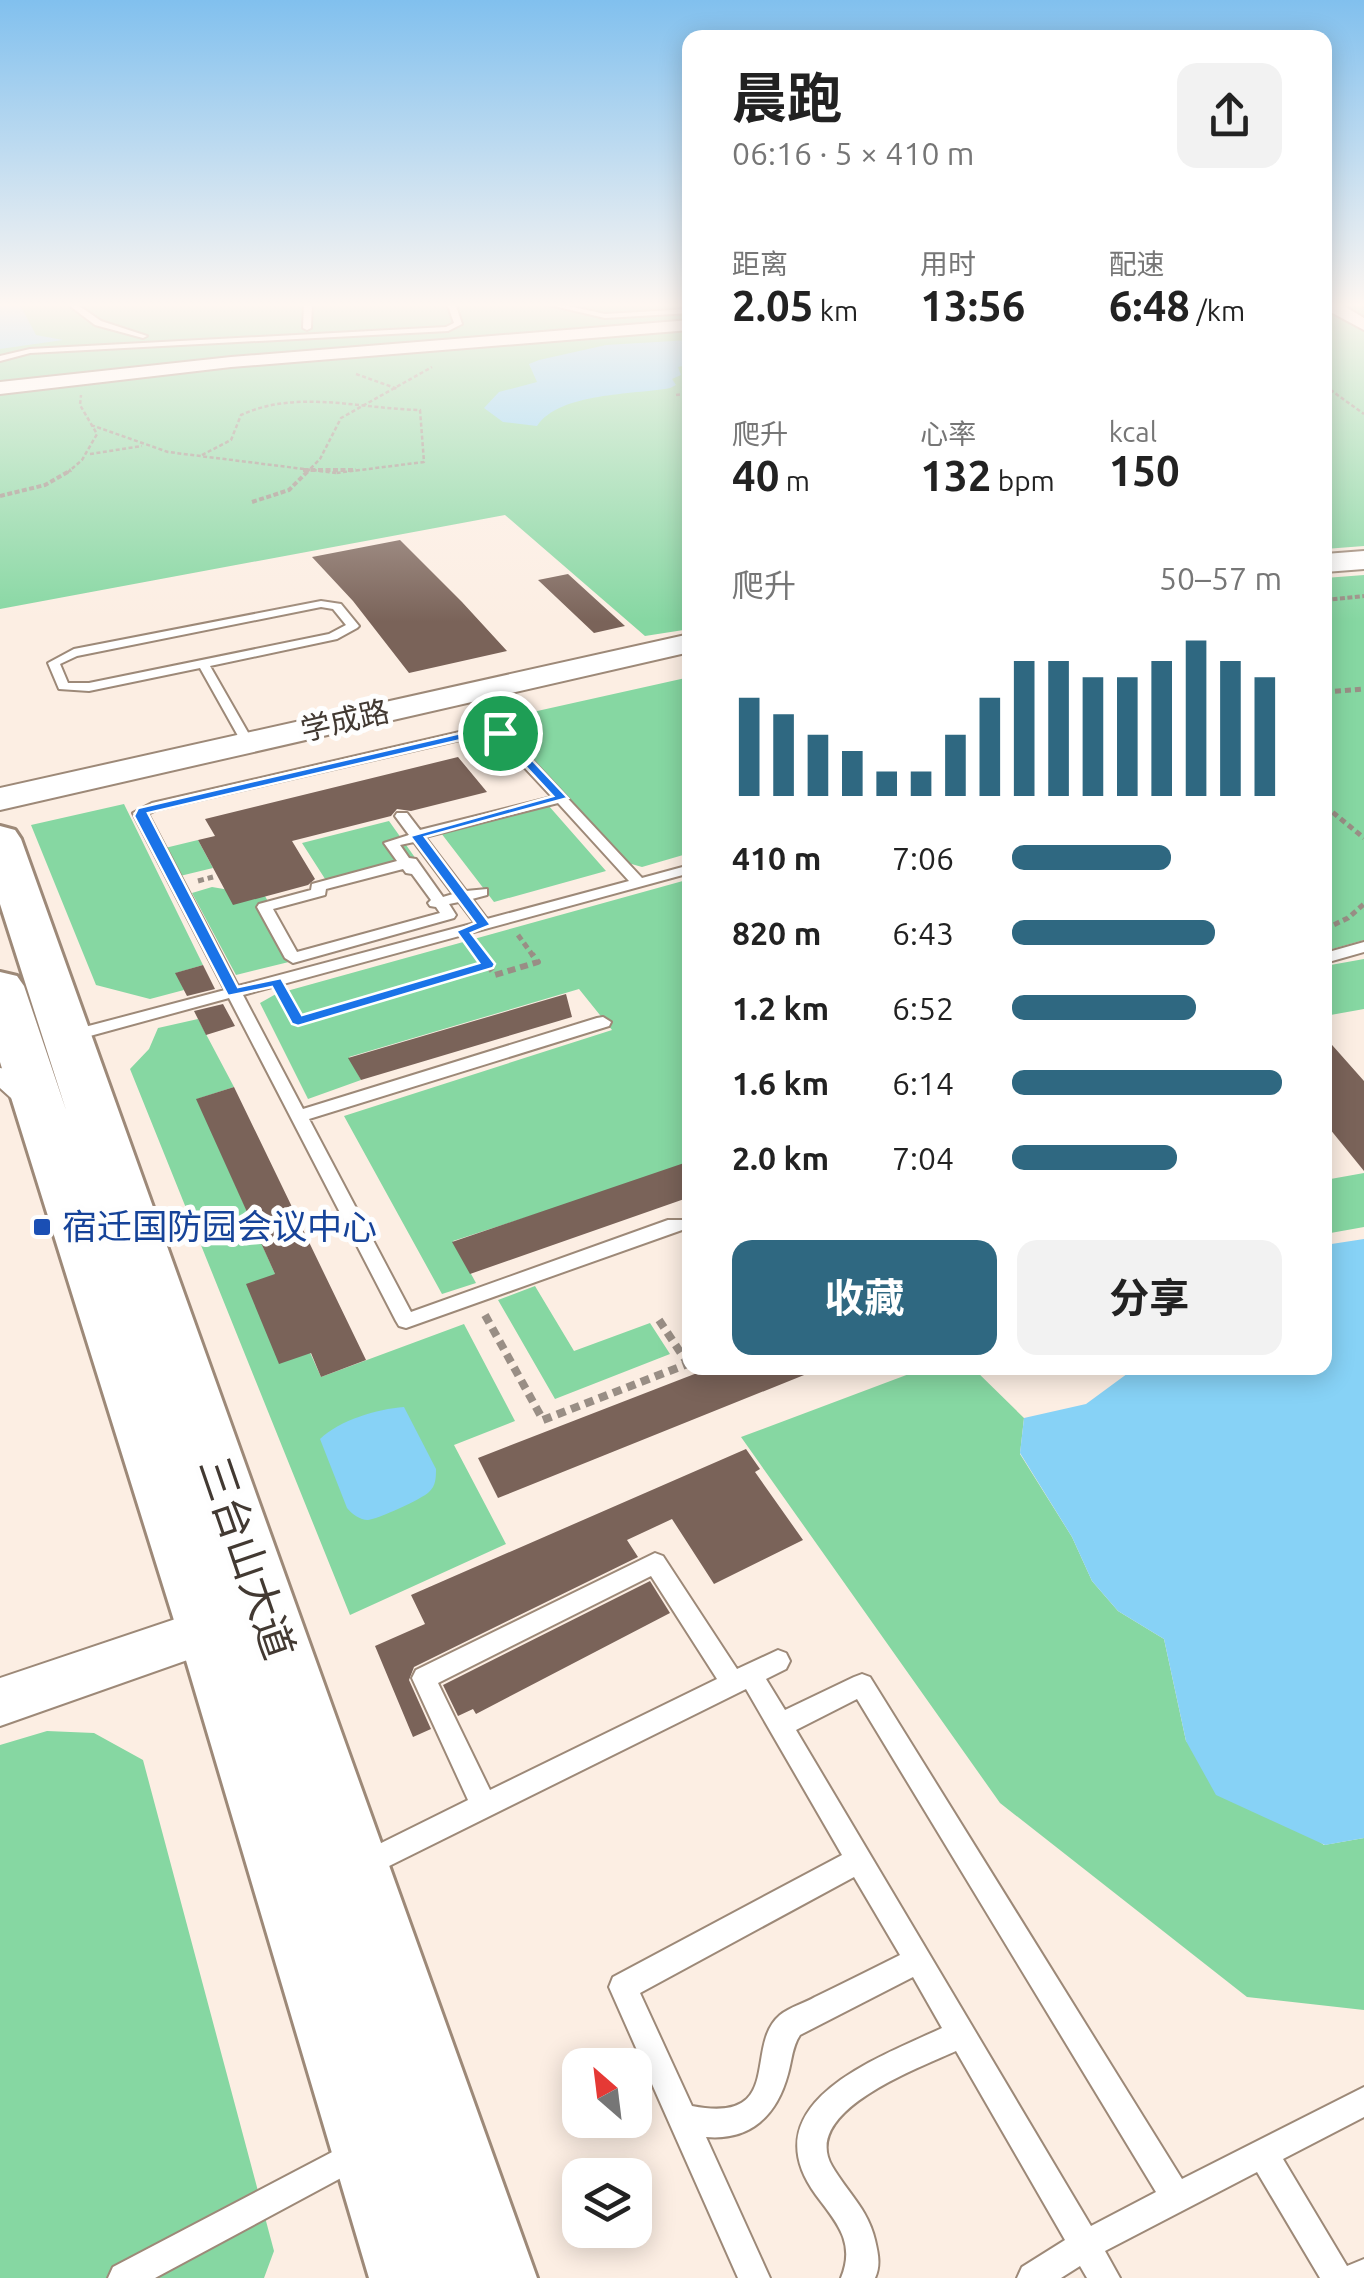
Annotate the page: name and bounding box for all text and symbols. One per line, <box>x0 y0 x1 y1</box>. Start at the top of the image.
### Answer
button: share <box>1177 63 1282 168</box>
text: 晨跑 <box>732 67 842 128</box>
text: 06:16 · 5 × 410 m <box>732 135 974 171</box>
text: 距离 <box>732 248 788 279</box>
text: 用时 <box>920 248 976 279</box>
text: 配速 <box>1109 248 1165 279</box>
text: 2.05 <box>732 282 813 329</box>
text: 13:56 <box>920 282 1025 329</box>
text: 6:48 <box>1109 282 1190 329</box>
text: km <box>813 295 858 326</box>
text: /km <box>1190 295 1245 326</box>
text: kcal <box>1109 416 1157 447</box>
text: 爬升 <box>732 418 788 449</box>
text: 心率 <box>920 418 976 449</box>
text: 150 <box>1109 447 1180 494</box>
text: 40 <box>732 452 779 499</box>
text: 132 <box>920 452 991 499</box>
text: m <box>779 465 810 496</box>
text: bpm <box>991 465 1055 496</box>
text: 50–57 m <box>1159 560 1282 596</box>
text: 爬升 <box>732 567 796 603</box>
pin <box>458 691 543 776</box>
street label: 学成路 <box>297 693 392 747</box>
icon: arrive <box>473 706 528 761</box>
text: 410 m <box>732 840 821 876</box>
text: 7:06 <box>892 840 954 876</box>
text: 820 m <box>732 915 821 951</box>
text: 6:43 <box>892 915 954 951</box>
text: 1.2 km <box>732 990 829 1026</box>
text: 6:52 <box>892 990 954 1026</box>
text: 1.6 km <box>732 1065 829 1101</box>
text: 6:14 <box>892 1065 954 1101</box>
text: 2.0 km <box>732 1140 829 1176</box>
text: 7:04 <box>892 1140 954 1176</box>
place label: 宿迁国防园会议中心 <box>62 1206 377 1246</box>
marker: 宿迁国防园会议中心 <box>31 1216 53 1238</box>
button: 收藏 <box>732 1240 997 1355</box>
button: 分享 <box>1017 1240 1282 1355</box>
street label: 三台山大道 <box>191 1451 304 1665</box>
north arrow <box>562 2048 652 2138</box>
map controls <box>562 2048 652 2248</box>
button: layers <box>562 2158 652 2248</box>

